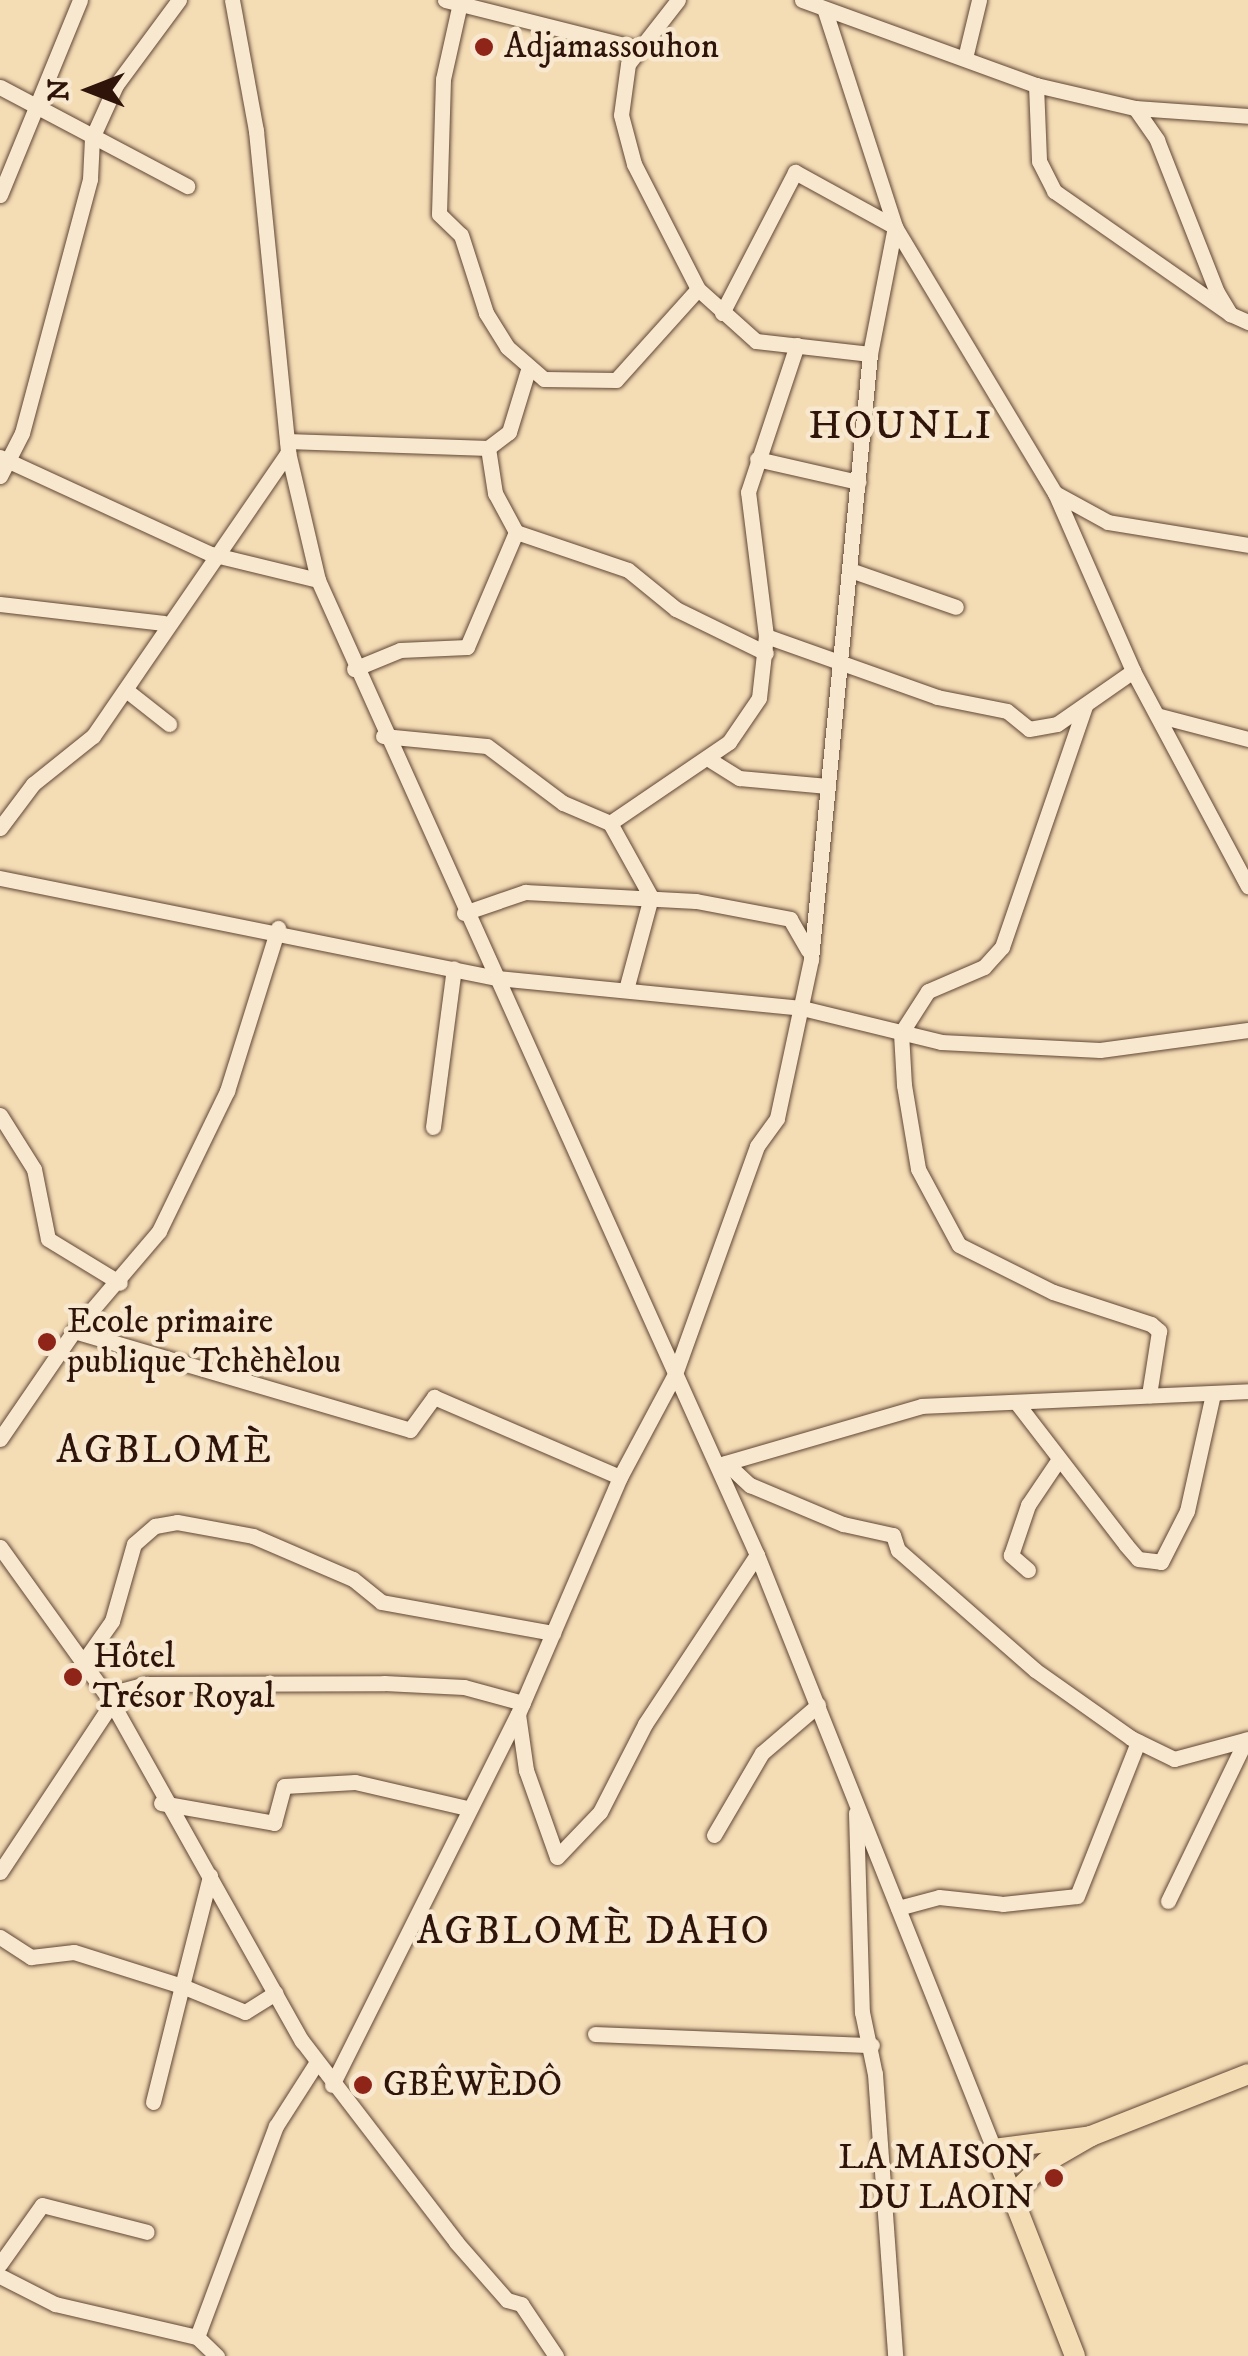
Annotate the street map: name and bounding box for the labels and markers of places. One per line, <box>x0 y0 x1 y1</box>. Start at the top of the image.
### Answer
place label: Adjamassouhon <box>504 26 719 68</box>
marker: Adjamassouhon <box>473 36 495 58</box>
place label: Ecole primaire publique Tchèhèlou <box>67 1301 341 1383</box>
marker: Ecole primaire publique Tchèhèlou <box>36 1331 58 1353</box>
place label: Hôtel Trésor Royal <box>93 1636 275 1718</box>
marker: Hôtel Trésor Royal <box>62 1666 84 1688</box>
place label: GBÊWÈDÔ <box>383 2064 562 2106</box>
marker: GBÊWÈDÔ <box>352 2074 374 2096</box>
place label: LA MAISON DU LAOIN <box>838 2137 1034 2219</box>
marker: LA MAISON DU LAOIN <box>1043 2167 1065 2189</box>

